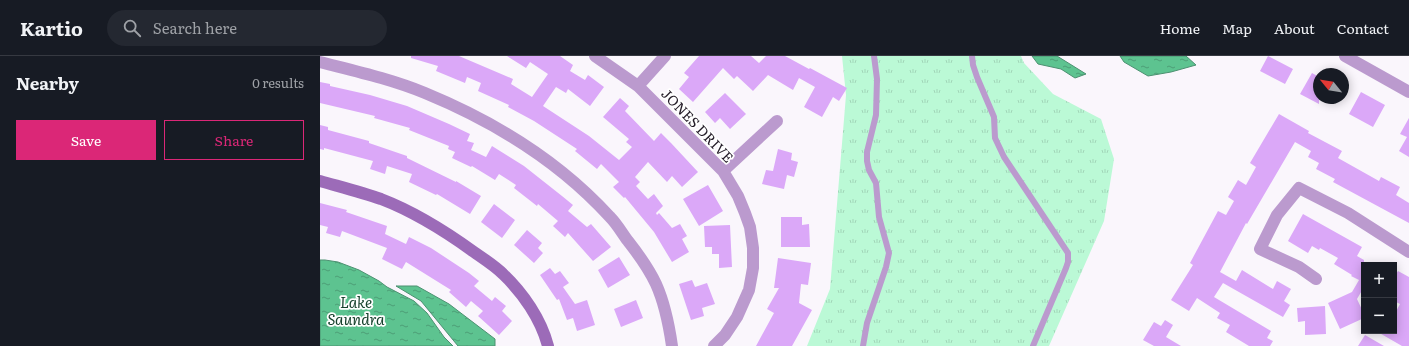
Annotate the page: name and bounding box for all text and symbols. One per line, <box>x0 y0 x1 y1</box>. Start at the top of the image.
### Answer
search box <box>107 10 387 46</box>
text: Kartio <box>20 14 83 42</box>
text: Search here <box>153 16 237 39</box>
icon: search <box>121 17 143 39</box>
text: Home <box>1160 18 1200 38</box>
text: Map <box>1222 18 1252 38</box>
text: About <box>1274 18 1315 38</box>
text: Contact <box>1337 18 1389 38</box>
north arrow <box>1313 68 1349 104</box>
text: Nearby <box>16 70 79 95</box>
text: 0 results <box>252 73 304 92</box>
street label: JONES DRIVE <box>657 83 739 167</box>
button: Save <box>16 120 156 160</box>
button: Share <box>164 120 304 160</box>
map controls <box>1361 262 1397 334</box>
button: + <box>1361 262 1397 298</box>
water label: Lake Saundra <box>327 290 385 330</box>
button: − <box>1361 298 1397 334</box>

